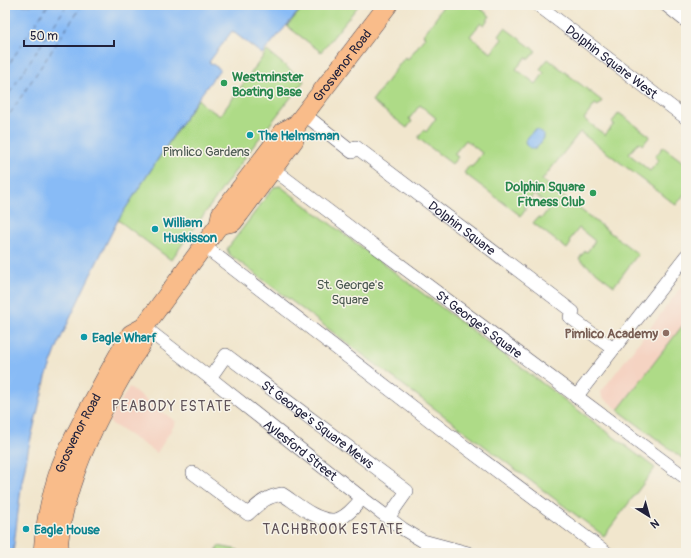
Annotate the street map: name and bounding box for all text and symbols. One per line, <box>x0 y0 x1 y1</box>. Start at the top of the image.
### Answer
scale bar <box>24 22 114 48</box>
street label: Dolphin Square West <box>562 22 661 103</box>
street label: Grosvenor Road <box>310 27 375 105</box>
text: 50 m <box>30 29 58 44</box>
place label: Westminster Boating Base <box>232 69 304 100</box>
marker: Westminster Boating Base <box>219 78 229 88</box>
place label: The Helmsman <box>257 128 340 144</box>
marker: The Helmsman <box>245 130 255 140</box>
park label: Pimlico Gardens <box>162 144 250 160</box>
place label: Dolphin Square Fitness Club <box>505 179 586 210</box>
marker: Dolphin Square Fitness Club <box>588 188 598 198</box>
street label: Dolphin Square <box>425 198 499 259</box>
place label: William Huskisson <box>163 215 218 246</box>
marker: William Huskisson <box>150 224 160 234</box>
park label: St. George's Square <box>317 277 383 308</box>
street label: St George's Square <box>432 287 525 362</box>
place label: Pimlico Academy <box>565 326 658 342</box>
marker: Pimlico Academy <box>661 328 671 338</box>
place label: Eagle Wharf <box>92 330 158 346</box>
marker: Eagle Wharf <box>79 332 89 342</box>
street label: St George's Square Mews <box>258 377 377 472</box>
street label: Grosvenor Road <box>52 391 105 475</box>
district label: PEABODY ESTATE <box>112 398 232 415</box>
street label: Aylesford Street <box>260 416 341 485</box>
north arrow <box>629 496 669 536</box>
text: N <box>647 516 662 531</box>
district label: TACHBROOK ESTATE <box>262 521 404 538</box>
place label: Eagle House <box>34 522 100 538</box>
marker: Eagle House <box>21 524 31 534</box>

